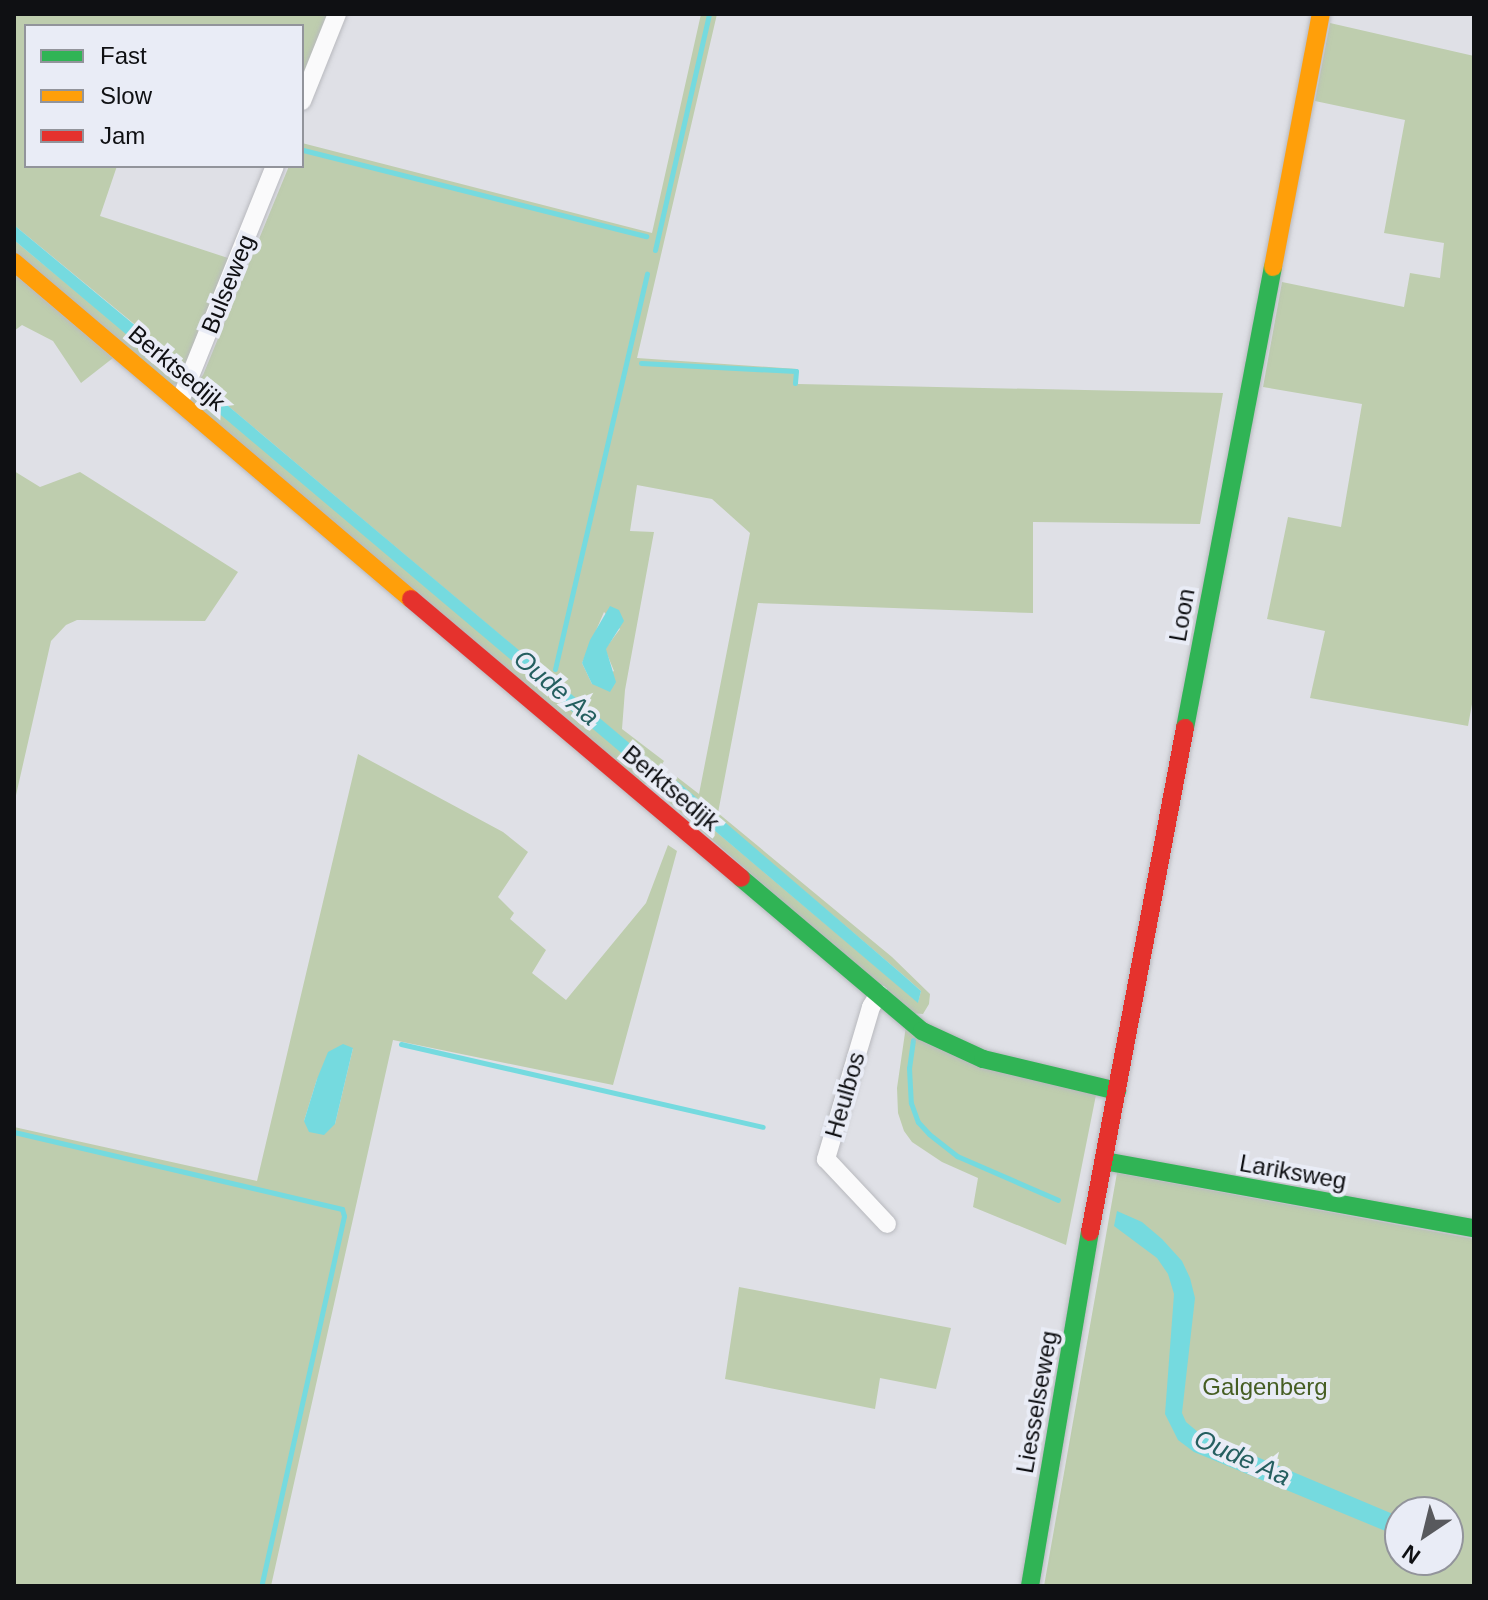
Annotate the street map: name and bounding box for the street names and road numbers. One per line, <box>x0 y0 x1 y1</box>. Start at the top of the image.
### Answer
street label: Bulseweg <box>195 230 261 338</box>
street label: Berktsedijk <box>123 319 231 417</box>
street label: Loon <box>1163 586 1201 644</box>
street label: Berktsedijk <box>617 739 725 837</box>
street label: Heulbos <box>819 1049 871 1141</box>
street label: Lariksweg <box>1237 1148 1349 1196</box>
street label: Liesselseweg <box>1010 1329 1064 1475</box>

